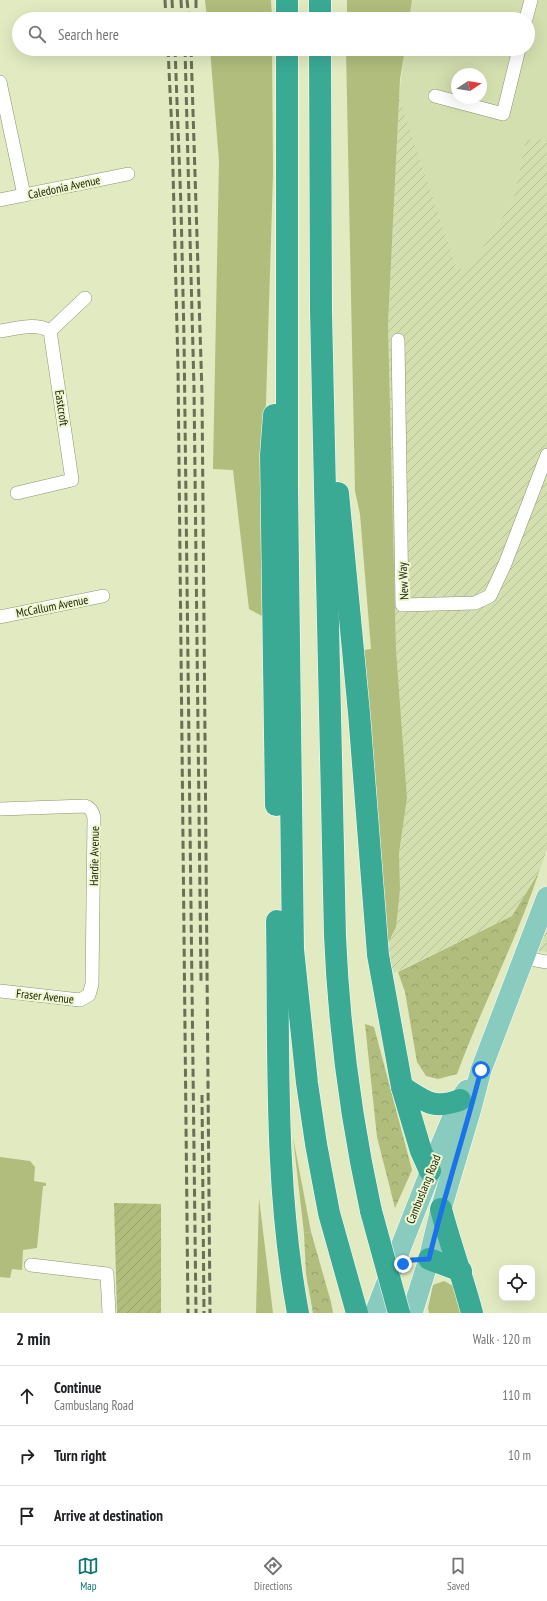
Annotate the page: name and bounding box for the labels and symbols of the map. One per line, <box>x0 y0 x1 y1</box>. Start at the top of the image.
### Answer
north arrow <box>451 68 487 104</box>
street label: Caledonia Avenue <box>26 172 102 202</box>
street label: Eastcroft <box>52 389 72 428</box>
street label: New Way <box>395 561 411 600</box>
street label: McCallum Avenue <box>15 592 89 620</box>
street label: Hardie Avenue <box>86 826 102 886</box>
street label: Fraser Avenue <box>15 986 75 1006</box>
route start <box>472 1061 490 1079</box>
street label: Cambuslang Road <box>402 1152 444 1226</box>
route end <box>394 1255 412 1273</box>

